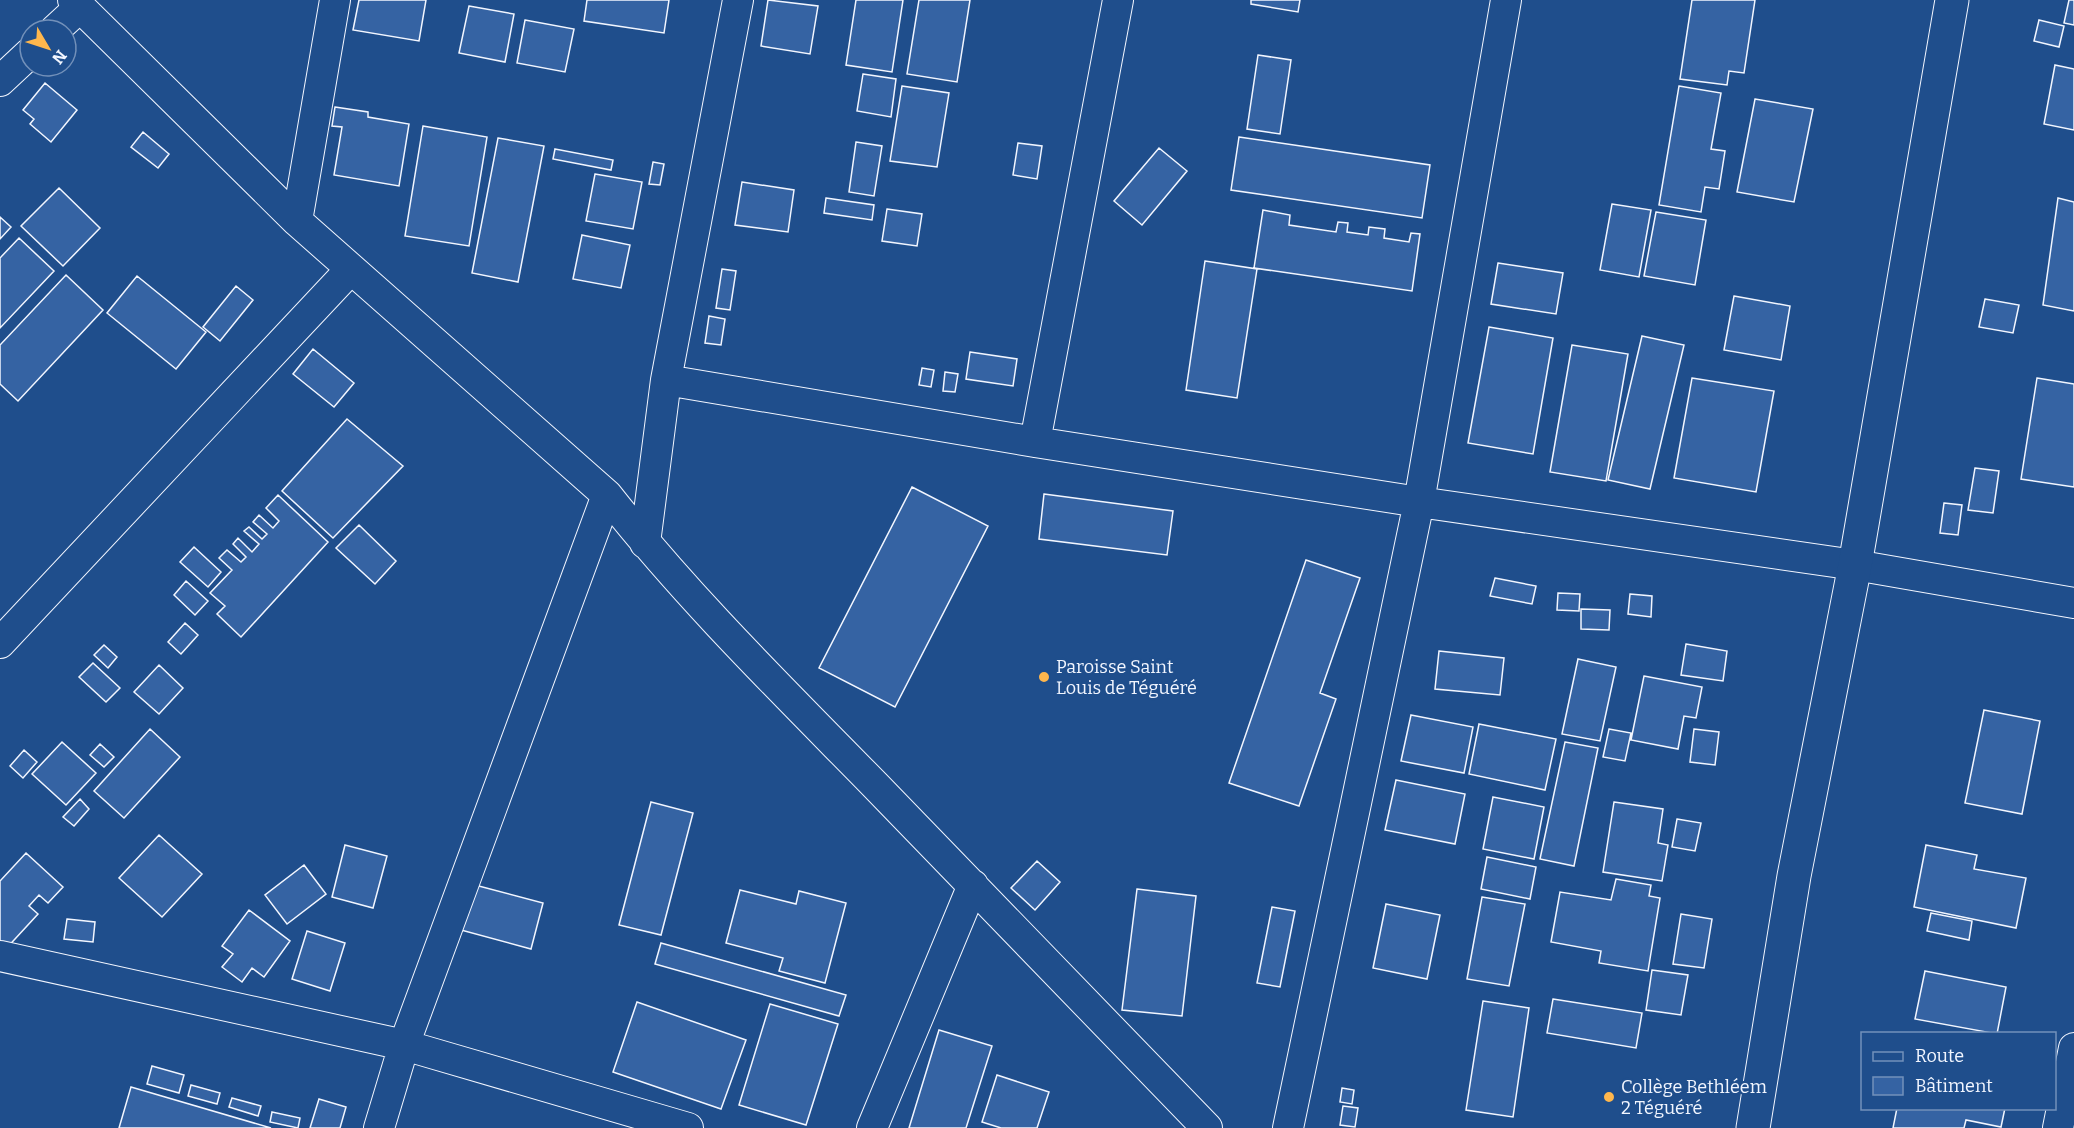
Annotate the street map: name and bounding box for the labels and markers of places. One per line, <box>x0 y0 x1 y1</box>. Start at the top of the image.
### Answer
place label: Paroisse Saint Louis de Téguéré <box>1056 656 1197 699</box>
marker: Paroisse Saint Louis de Téguéré <box>1037 670 1051 684</box>
place label: Collège Bethléem 2 Téguéré <box>1621 1076 1767 1119</box>
marker: Collège Bethléem 2 Téguéré <box>1602 1090 1616 1104</box>

